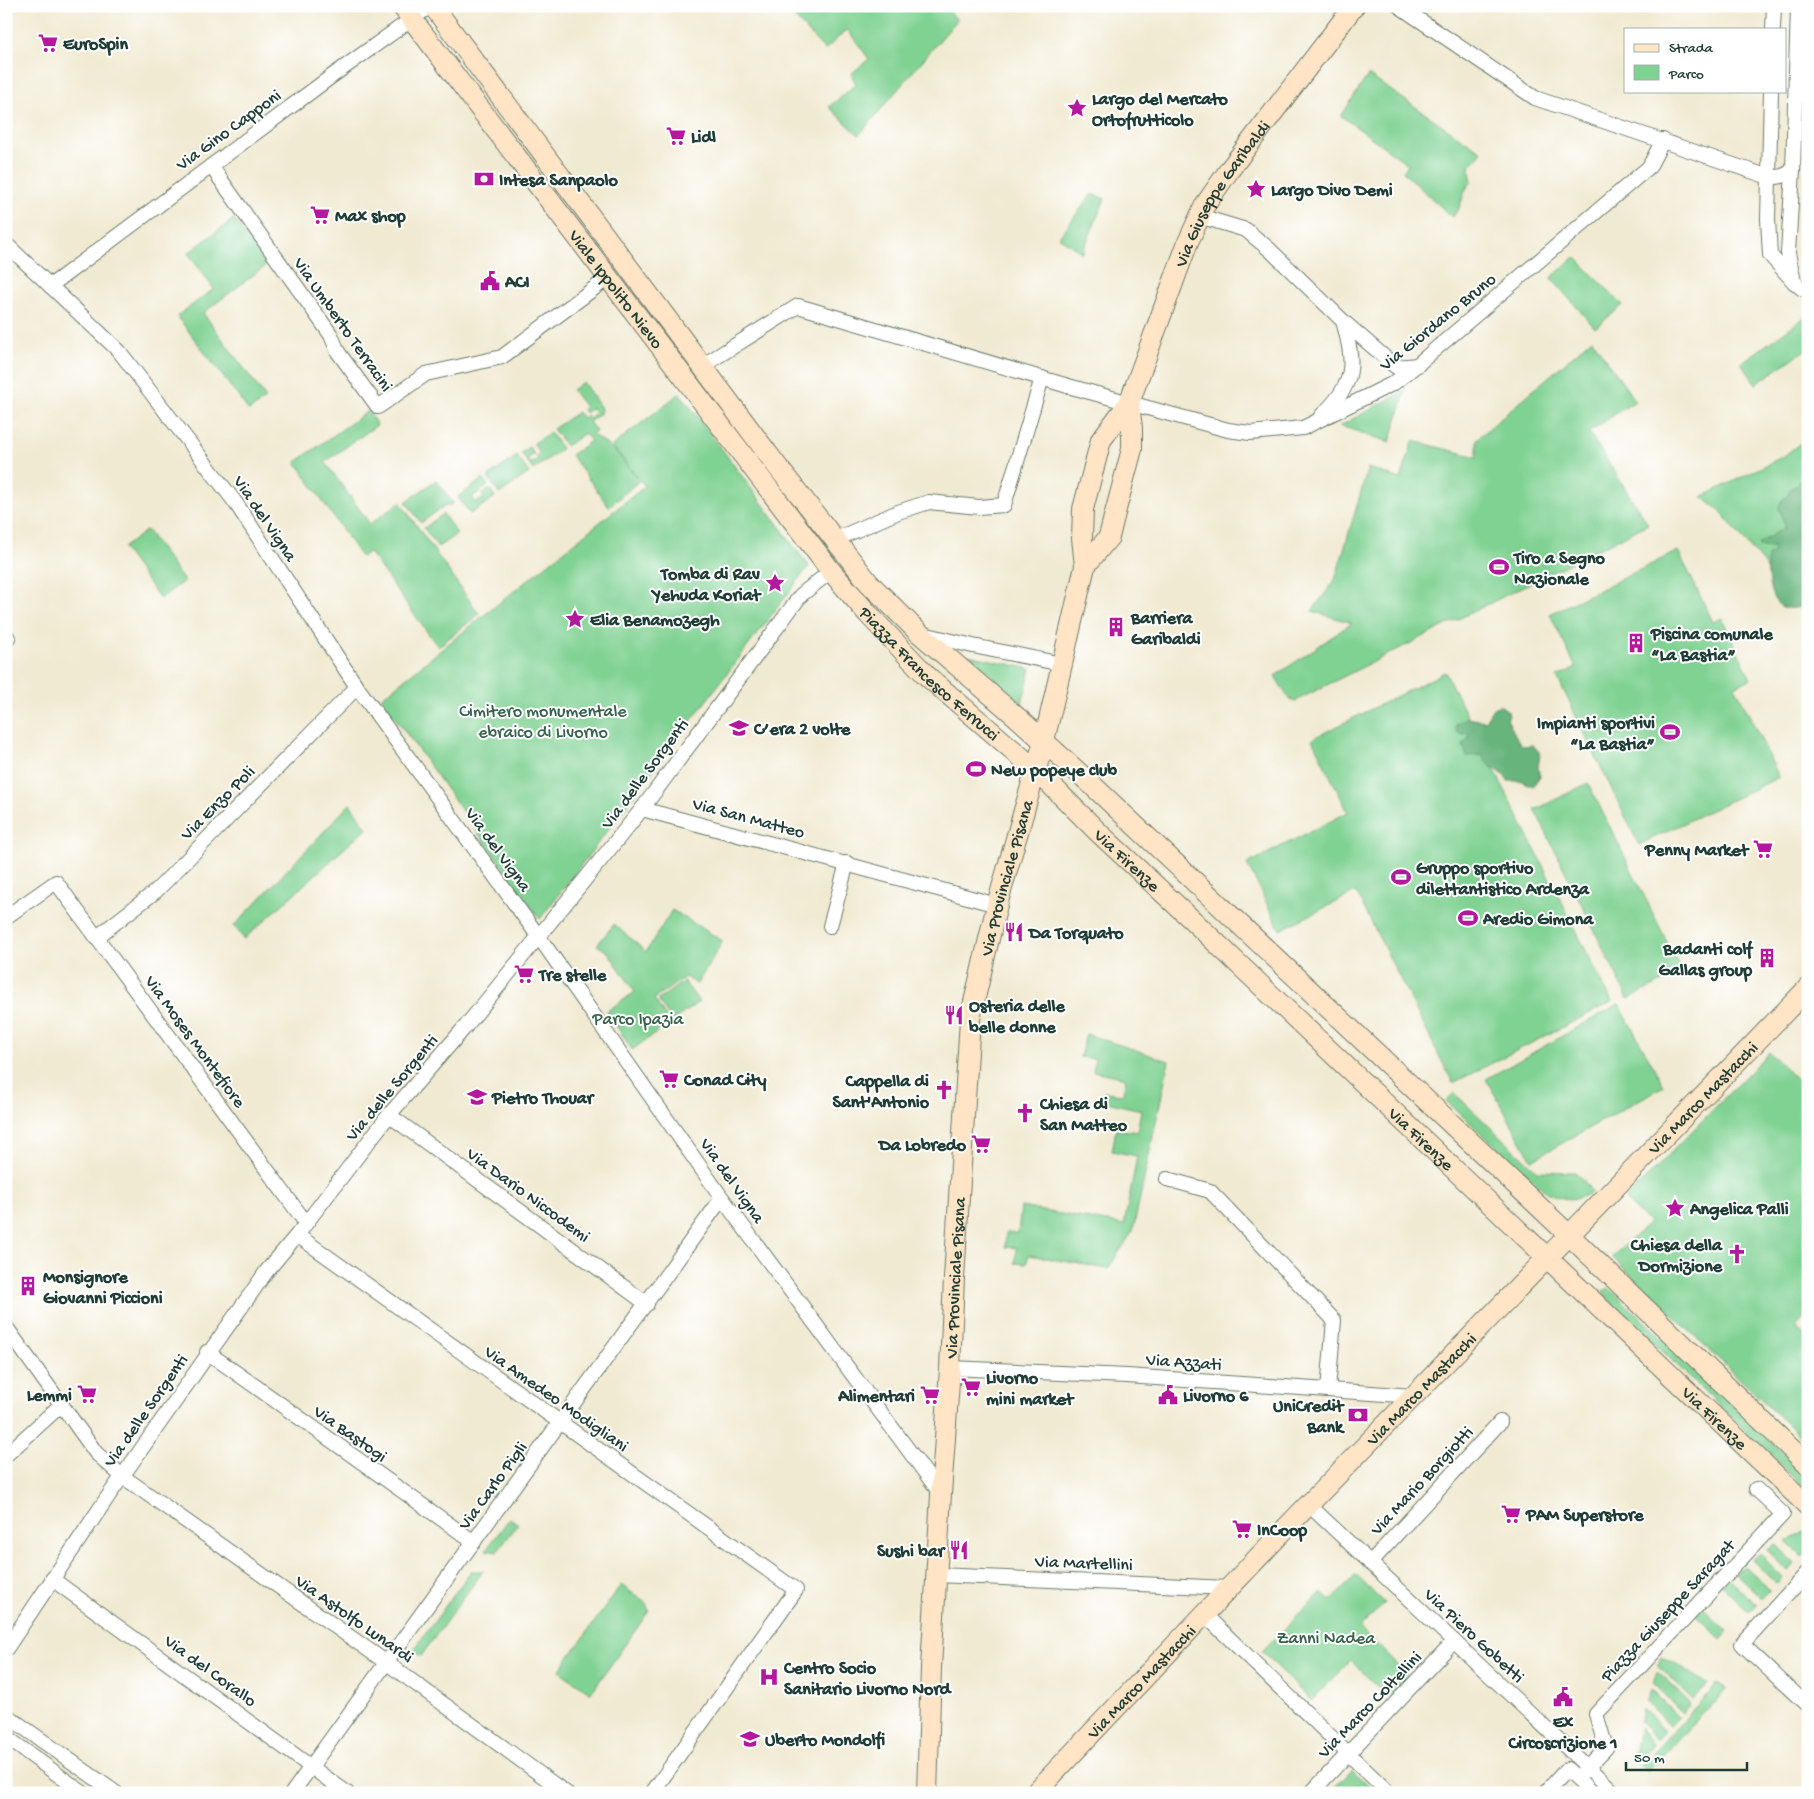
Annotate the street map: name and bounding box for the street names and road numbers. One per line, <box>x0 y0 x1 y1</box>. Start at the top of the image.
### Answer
street label: Via Gino Capponi <box>172 86 286 177</box>
street label: Via Giuseppe Garibaldi <box>1171 117 1276 271</box>
street label: Viale Ippolito Nievo <box>562 226 667 354</box>
street label: Via Umberto Terracini <box>287 254 396 397</box>
street label: Via Giordano Bruno <box>1375 270 1501 377</box>
street label: Via del Vigna <box>227 472 301 567</box>
street label: Piazza Francesco Ferrucci <box>853 603 1003 747</box>
street label: Via delle Sorgenti <box>597 715 694 835</box>
street label: Via Enzo Poli <box>176 762 260 846</box>
street label: Via San Matteo <box>689 794 807 844</box>
street label: Via Provinciale Pisana <box>977 797 1040 959</box>
street label: Via del Vigna <box>459 803 535 897</box>
street label: Via Firenze <box>1088 825 1164 898</box>
street label: Via Moses Montefiore <box>138 971 249 1113</box>
street label: Via delle Sorgenti <box>342 1031 444 1147</box>
street label: Via Marco Mastacchi <box>1644 1038 1764 1161</box>
street label: Via Firenze <box>1382 1103 1458 1177</box>
street label: Via del Vigna <box>693 1134 769 1229</box>
street label: Via Dario Niccodemi <box>461 1144 593 1248</box>
street label: Via Provinciale Pisana <box>942 1196 972 1360</box>
street label: Via Marco Mastacchi <box>1363 1329 1482 1452</box>
street label: Via Amedeo Modigliani <box>479 1342 632 1458</box>
street label: Via Azzati <box>1144 1350 1223 1377</box>
street label: Via delle Sorgenti <box>100 1351 194 1473</box>
street label: Via Firenze <box>1675 1383 1751 1456</box>
street label: Via Bastogi <box>308 1402 390 1468</box>
street label: Via Mario Borgiotti <box>1366 1423 1479 1541</box>
street label: Via Carlo Pigli <box>454 1438 533 1535</box>
street label: Piazza Giuseppe Saragat <box>1597 1535 1741 1688</box>
street label: Via Martellini <box>1034 1552 1133 1577</box>
street label: Via Astolfo Lunardi <box>290 1571 417 1669</box>
street label: Via Piero Gobetti <box>1418 1584 1528 1689</box>
street label: Via Marco Mastacchi <box>1083 1621 1202 1745</box>
street label: Via del Corallo <box>158 1631 260 1713</box>
street label: Via Marco Coltellini <box>1314 1648 1427 1764</box>

